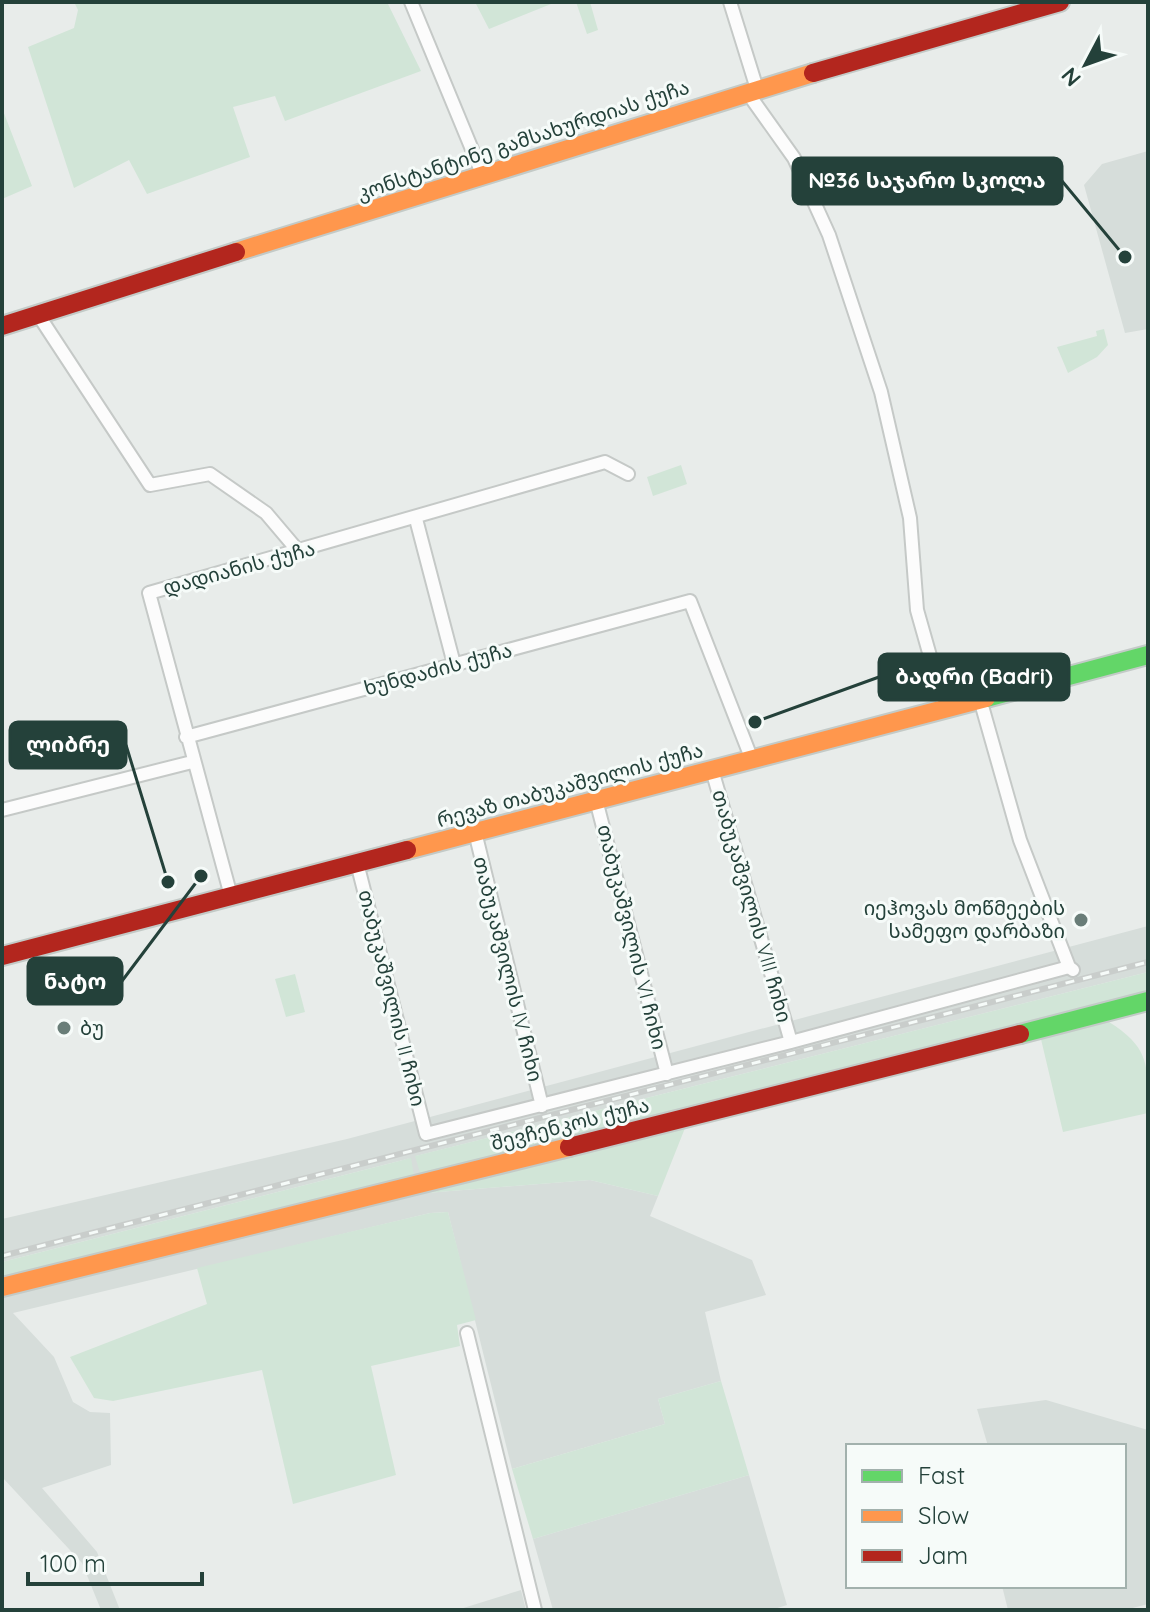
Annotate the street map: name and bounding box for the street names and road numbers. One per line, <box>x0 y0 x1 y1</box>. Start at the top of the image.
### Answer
street label: კონსტანტინე გამსახურდიას ქუჩა <box>353 74 693 206</box>
street label: დადიანის ქუჩა <box>160 535 318 601</box>
street label: ხუნდაძის ქუჩა <box>361 637 515 701</box>
street label: რევაზ თაბუკაშვილის ქუჩა <box>434 737 706 833</box>
street label: თაბუკაშვილის VIII ჩიხი <box>706 787 798 1025</box>
street label: თაბუკაშვილის VI ჩიხი <box>591 822 673 1052</box>
street label: თაბუკაშვილის IV ჩიხი <box>467 854 549 1084</box>
street label: თაბუკაშვილის II ჩიხი <box>352 887 432 1109</box>
street label: შევჩენკოს ქუჩა <box>488 1092 652 1155</box>

